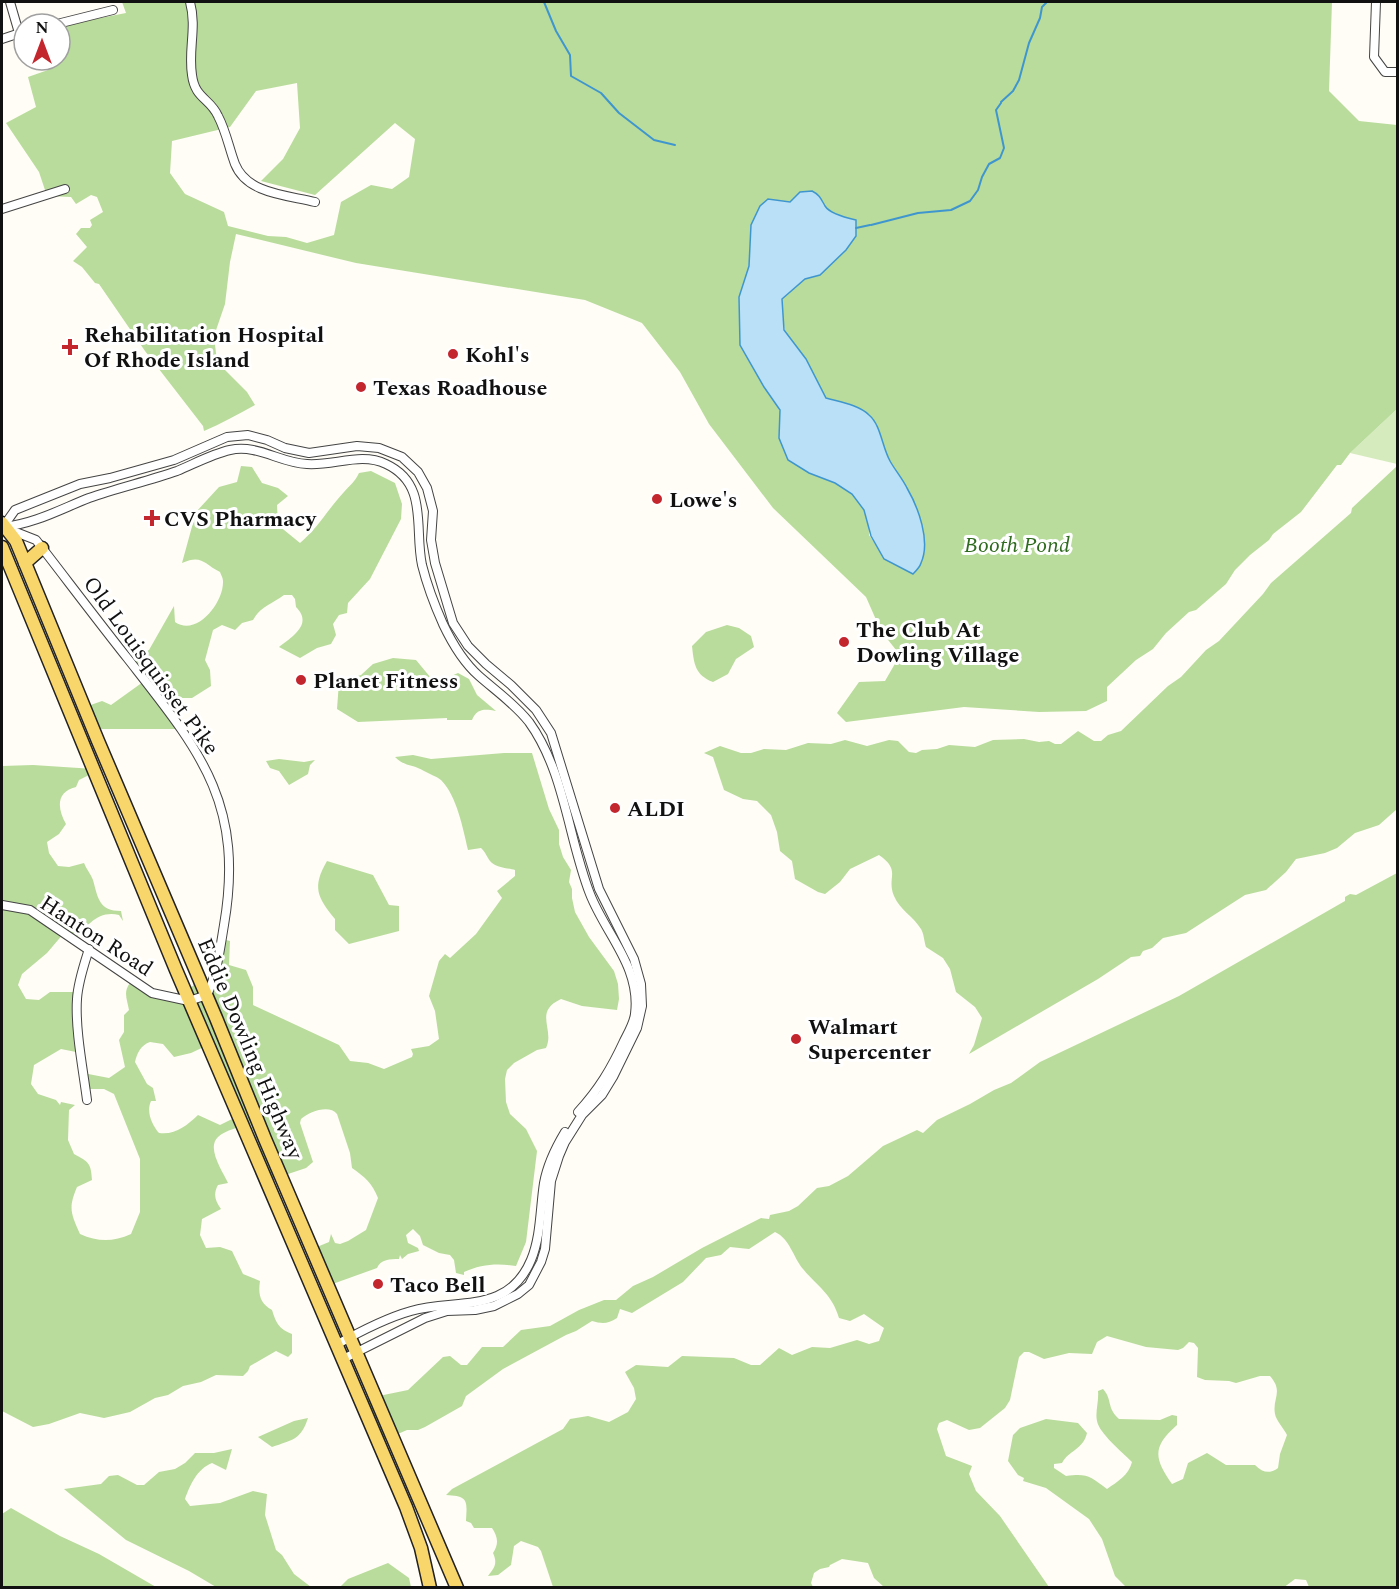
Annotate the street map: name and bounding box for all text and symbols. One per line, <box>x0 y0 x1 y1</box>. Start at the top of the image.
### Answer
north arrow <box>12 12 72 72</box>
text: N <box>35 16 49 40</box>
place label: Rehabilitation Hospital Of Rhode Island <box>84 319 324 377</box>
marker: Rehabilitation Hospital Of Rhode Island <box>61 338 79 356</box>
place label: Kohl's <box>465 339 530 372</box>
marker: Kohl's <box>446 347 460 361</box>
place label: Texas Roadhouse <box>373 372 548 405</box>
marker: Texas Roadhouse <box>354 380 368 394</box>
place label: Lowe's <box>669 484 737 517</box>
marker: Lowe's <box>650 492 664 506</box>
place label: CVS Pharmacy <box>164 503 318 536</box>
marker: CVS Pharmacy <box>145 511 159 525</box>
park label: Booth Pond <box>964 529 1070 562</box>
street label: Old Louisquisset Pike <box>74 570 227 762</box>
place label: The Club At Dowling Village <box>856 614 1019 672</box>
marker: The Club At Dowling Village <box>837 635 851 649</box>
place label: Planet Fitness <box>313 665 458 698</box>
marker: Planet Fitness <box>294 673 308 687</box>
place label: ALDI <box>627 793 685 826</box>
marker: ALDI <box>608 801 622 815</box>
street label: Hanton Road <box>33 887 159 985</box>
street label: Eddie Dowling Highway <box>188 933 312 1166</box>
place label: Walmart Supercenter <box>808 1011 931 1069</box>
marker: Walmart Supercenter <box>789 1032 803 1046</box>
place label: Taco Bell <box>390 1269 485 1302</box>
marker: Taco Bell <box>371 1277 385 1291</box>

